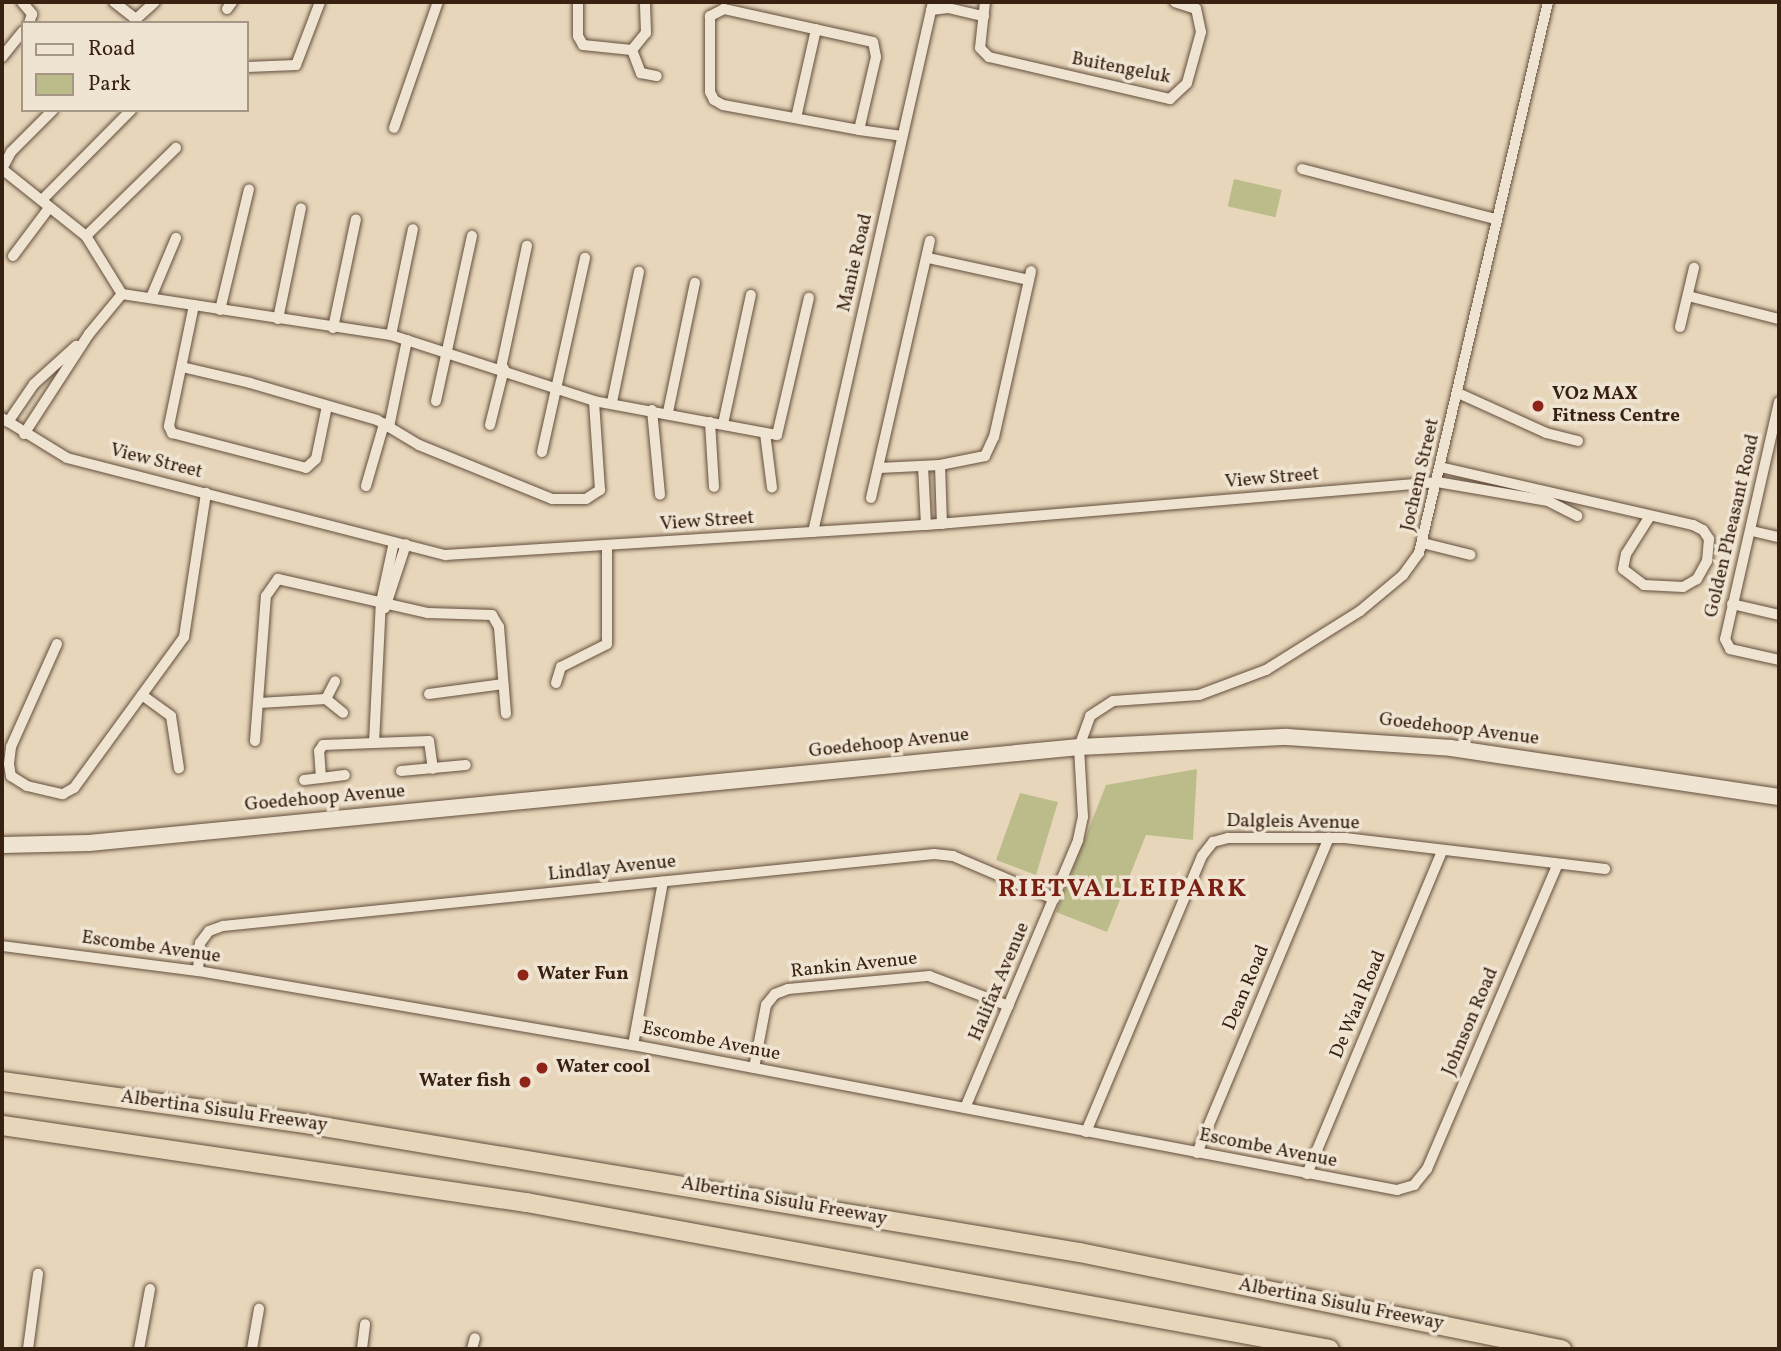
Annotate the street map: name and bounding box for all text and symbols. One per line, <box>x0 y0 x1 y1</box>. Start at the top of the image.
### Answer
legend <box>21 21 248 112</box>
text: Road <box>88 35 135 64</box>
street label: Buitengeluk <box>1069 48 1173 90</box>
text: Park <box>88 70 131 99</box>
street label: Manie Road <box>834 212 878 314</box>
place label: VO2 MAX Fitness Centre <box>1552 384 1680 428</box>
marker: VO2 MAX Fitness Centre <box>1530 398 1546 414</box>
street label: Jochem Street <box>1397 416 1445 534</box>
street label: Golden Pheasant Road <box>1701 432 1765 620</box>
street label: View Street <box>107 439 205 485</box>
street label: View Street <box>1224 464 1320 494</box>
street label: View Street <box>659 507 755 537</box>
street label: Goedehoop Avenue <box>1378 709 1540 751</box>
street label: Goedehoop Avenue <box>808 724 970 764</box>
street label: Goedehoop Avenue <box>244 781 406 817</box>
street label: Dalgleis Avenue <box>1226 810 1360 836</box>
street label: Lindlay Avenue <box>547 851 677 887</box>
district label: RIETVALLEIPARK <box>1000 874 1246 906</box>
street label: Halifax Avenue <box>965 919 1035 1045</box>
street label: Escombe Avenue <box>80 927 222 969</box>
street label: Dean Road <box>1219 942 1275 1034</box>
street label: De Waal Road <box>1326 947 1392 1063</box>
street label: Rankin Avenue <box>790 948 918 984</box>
place label: Water Fun <box>537 964 629 986</box>
street label: Johnson Road <box>1438 965 1504 1079</box>
marker: Water Fun <box>515 967 531 983</box>
street label: Escombe Avenue <box>640 1017 782 1067</box>
place label: Water cool <box>556 1057 650 1079</box>
marker: Water cool <box>534 1060 550 1076</box>
place label: Water fish <box>419 1071 511 1093</box>
marker: Water fish <box>517 1074 533 1090</box>
street label: Albertina Sisulu Freeway <box>119 1086 329 1138</box>
street label: Escombe Avenue <box>1197 1124 1339 1174</box>
street label: Albertina Sisulu Freeway <box>679 1173 889 1231</box>
street label: Albertina Sisulu Freeway <box>1237 1274 1445 1336</box>

